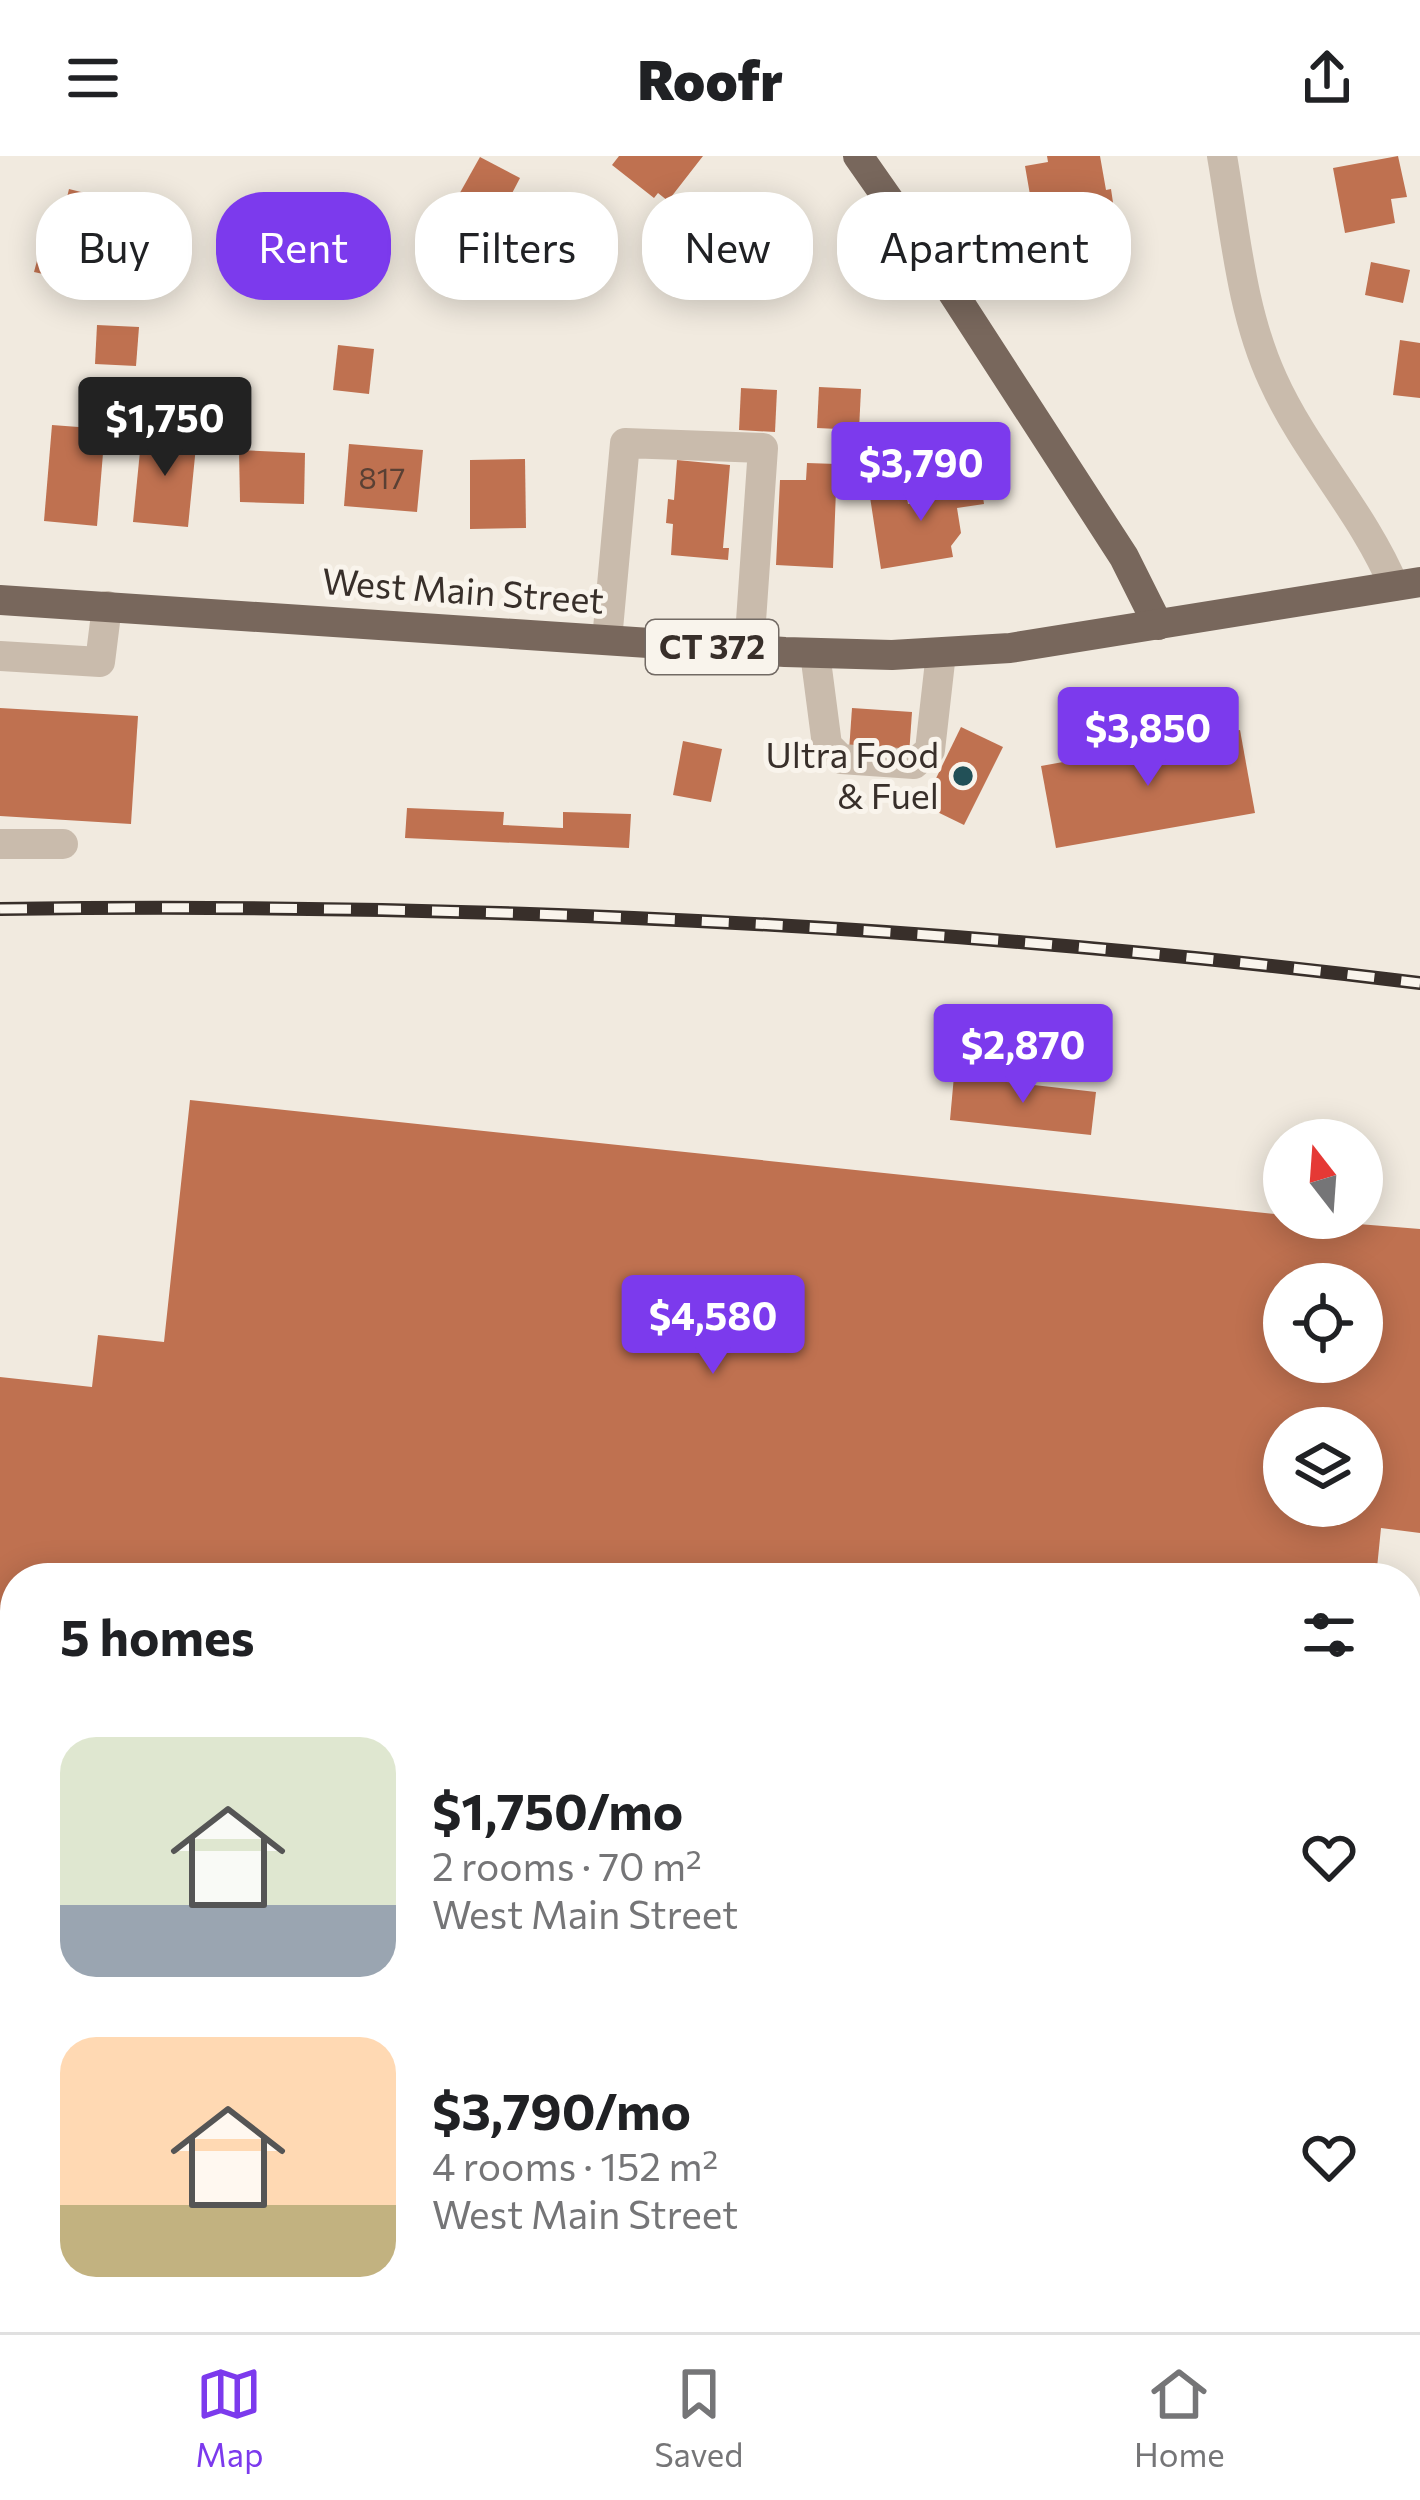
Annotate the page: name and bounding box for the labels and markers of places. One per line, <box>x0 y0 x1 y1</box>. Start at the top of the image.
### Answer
pin: $1,750 <box>67 377 263 479</box>
pin: $3,790 <box>823 422 1019 524</box>
pin: $3,850 <box>1050 687 1246 789</box>
place label: Ultra Food & Fuel <box>765 731 939 816</box>
marker: Ultra Food & Fuel <box>950 763 976 789</box>
pin: $2,870 <box>925 1004 1121 1106</box>
pin: $4,580 <box>615 1275 811 1377</box>

